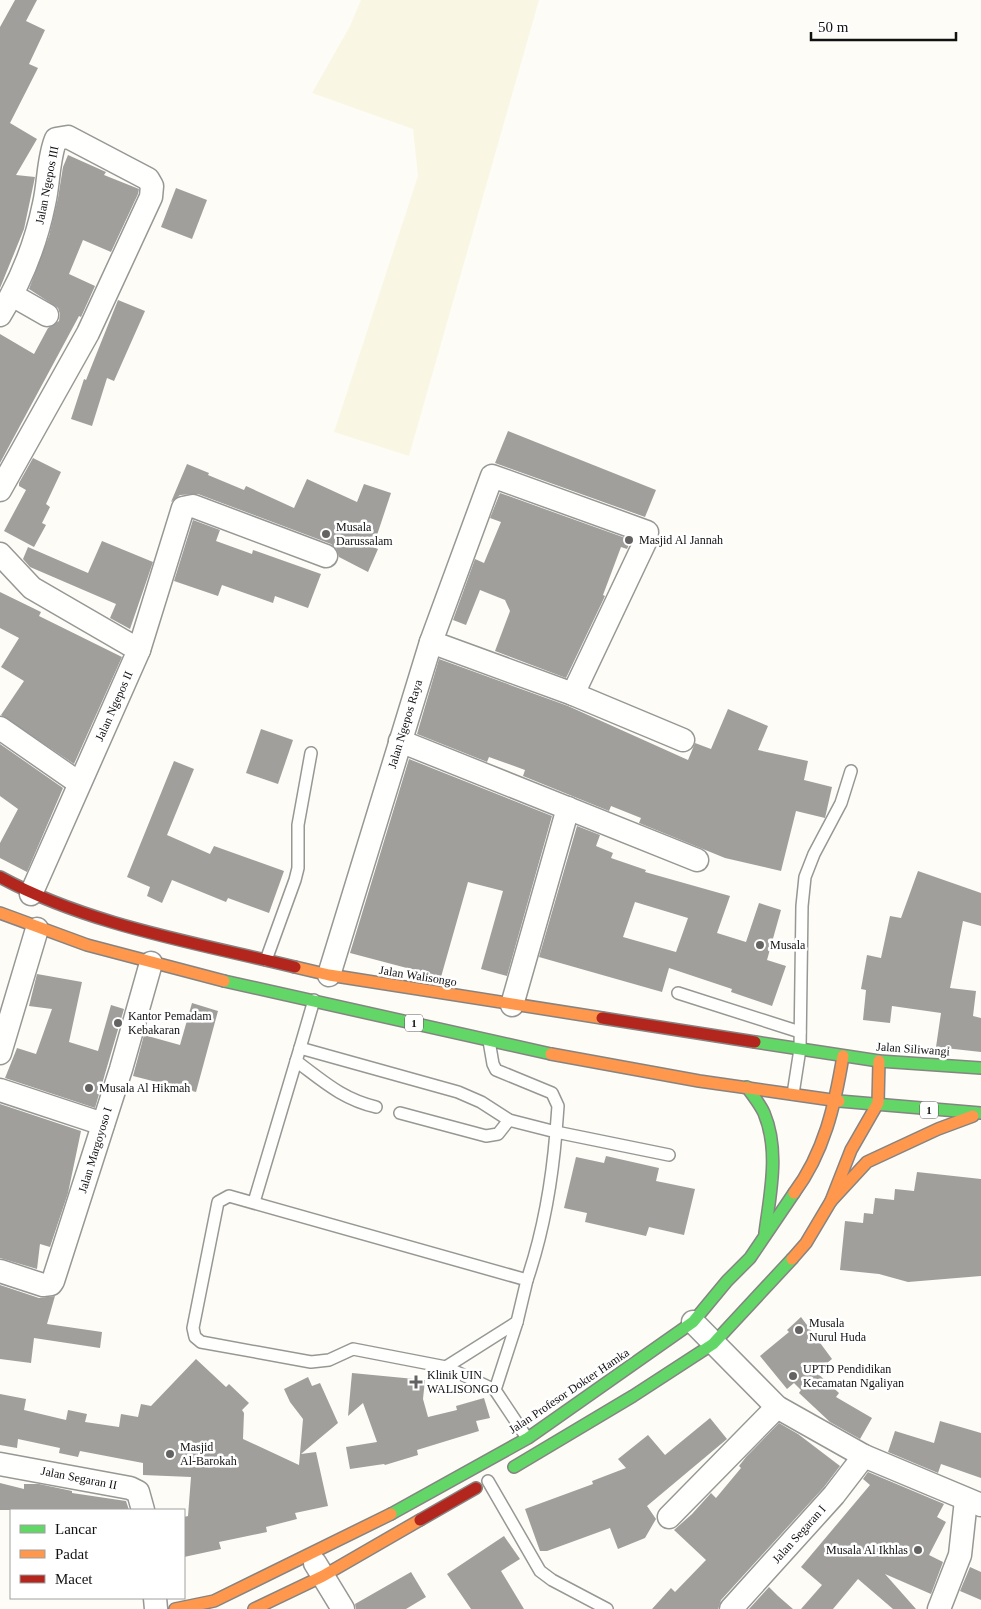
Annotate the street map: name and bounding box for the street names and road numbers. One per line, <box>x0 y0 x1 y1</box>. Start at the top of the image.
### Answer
street label: Jalan Ngepos III <box>33 145 61 225</box>
street label: Jalan Ngepos II <box>92 669 136 743</box>
street label: Jalan Ngepos Raya <box>385 677 425 770</box>
street label: Jalan Walisongo <box>378 963 458 989</box>
road number: 1 <box>405 1014 423 1032</box>
street label: Jalan Siliwangi <box>876 1039 951 1059</box>
road number: 1 <box>920 1102 938 1118</box>
street label: Jalan Margoyoso I <box>75 1105 115 1195</box>
street label: Jalan Profesor Dokter Hamka <box>506 1345 632 1437</box>
street label: Jalan Segaran II <box>40 1464 118 1492</box>
street label: Jalan Segaran I <box>769 1502 829 1566</box>

